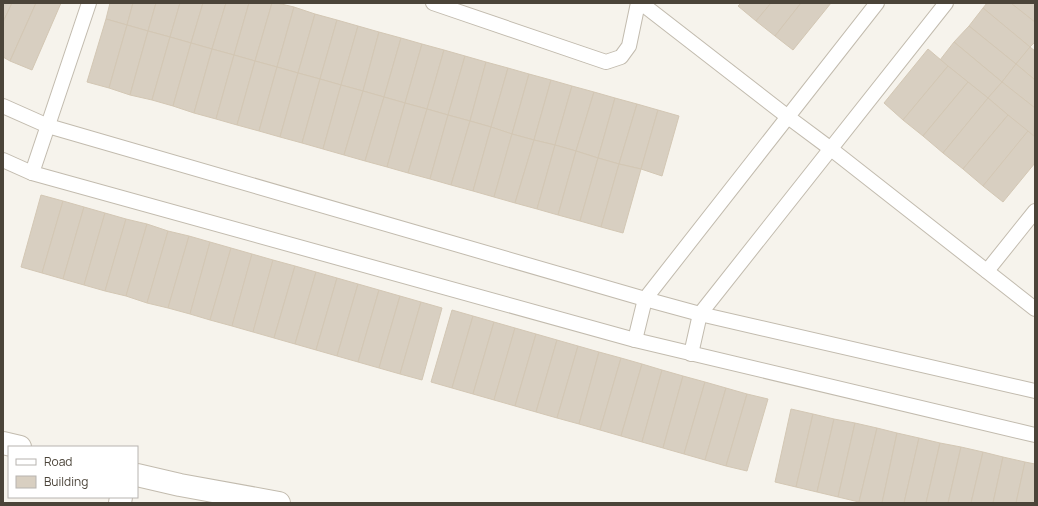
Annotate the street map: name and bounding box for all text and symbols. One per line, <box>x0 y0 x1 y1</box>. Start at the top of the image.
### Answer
legend <box>8 446 138 498</box>
text: Road <box>44 453 72 470</box>
text: Building <box>44 473 88 490</box>

